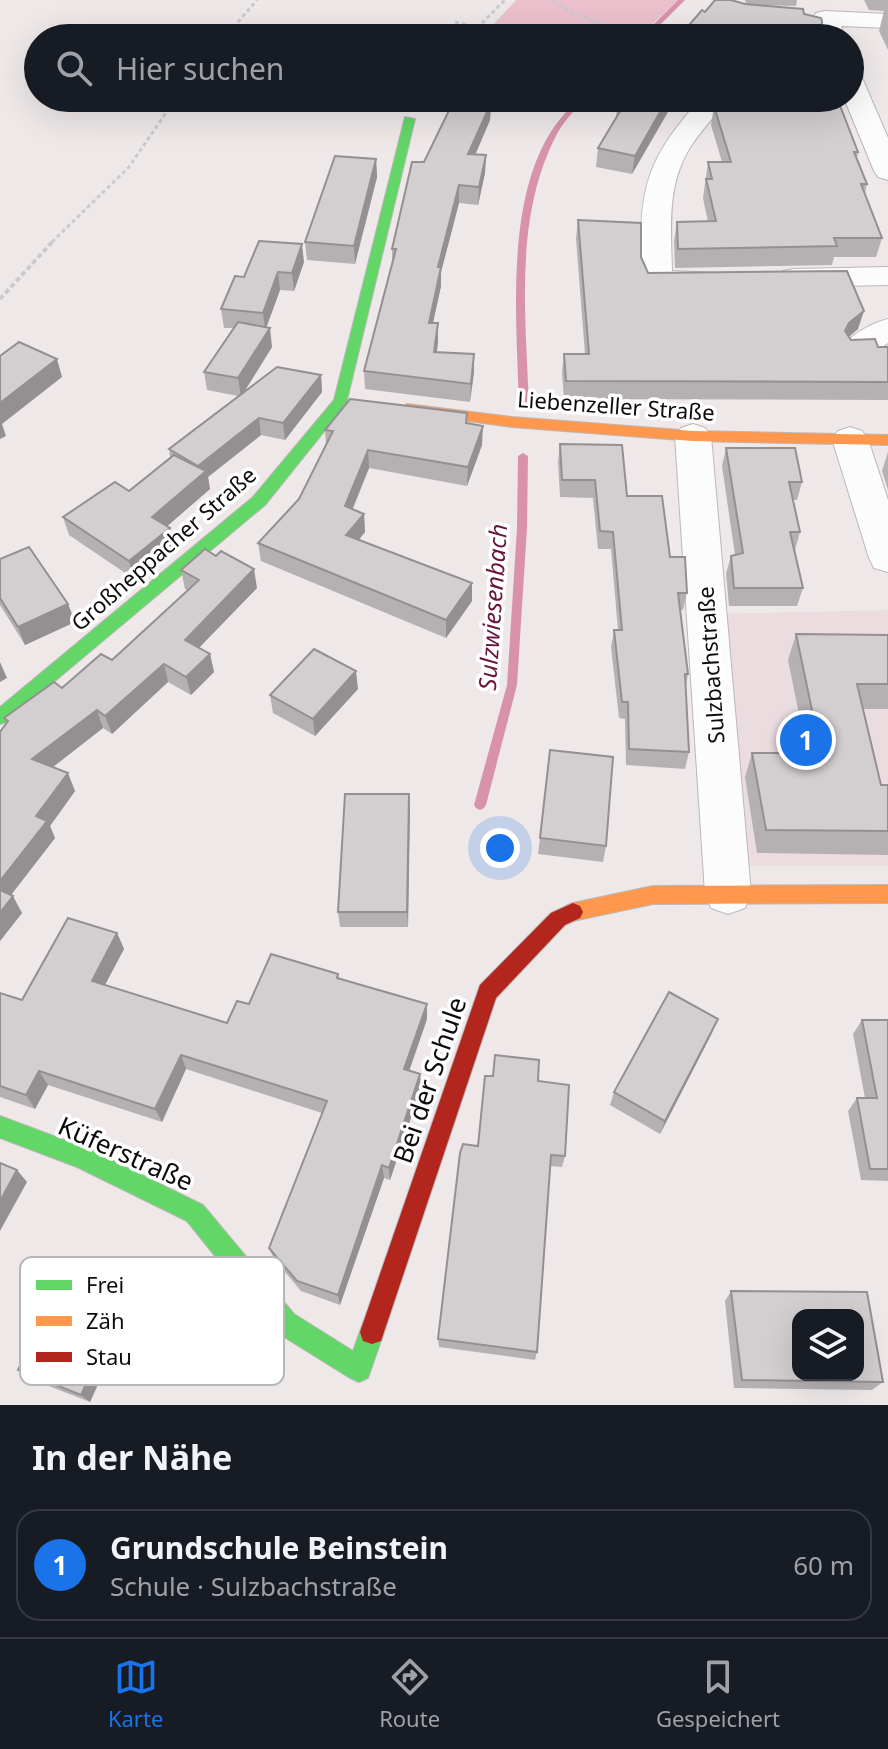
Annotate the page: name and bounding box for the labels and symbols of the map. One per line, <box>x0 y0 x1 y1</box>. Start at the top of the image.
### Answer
street label: Liebenzeller Straße <box>516 383 716 427</box>
street label: Großheppacher Straße <box>64 459 262 637</box>
water label: Sulzwiesenbach <box>470 523 514 691</box>
street label: Sulzbachstraße <box>690 585 730 745</box>
pin: 1 <box>780 710 832 770</box>
your location <box>480 828 520 868</box>
street label: Bei der Schule <box>384 992 474 1168</box>
street label: Küferstraße <box>53 1107 199 1199</box>
legend <box>20 1257 284 1385</box>
text: Frei <box>86 1269 124 1299</box>
text: Zäh <box>86 1305 125 1335</box>
text: Stau <box>86 1341 132 1371</box>

